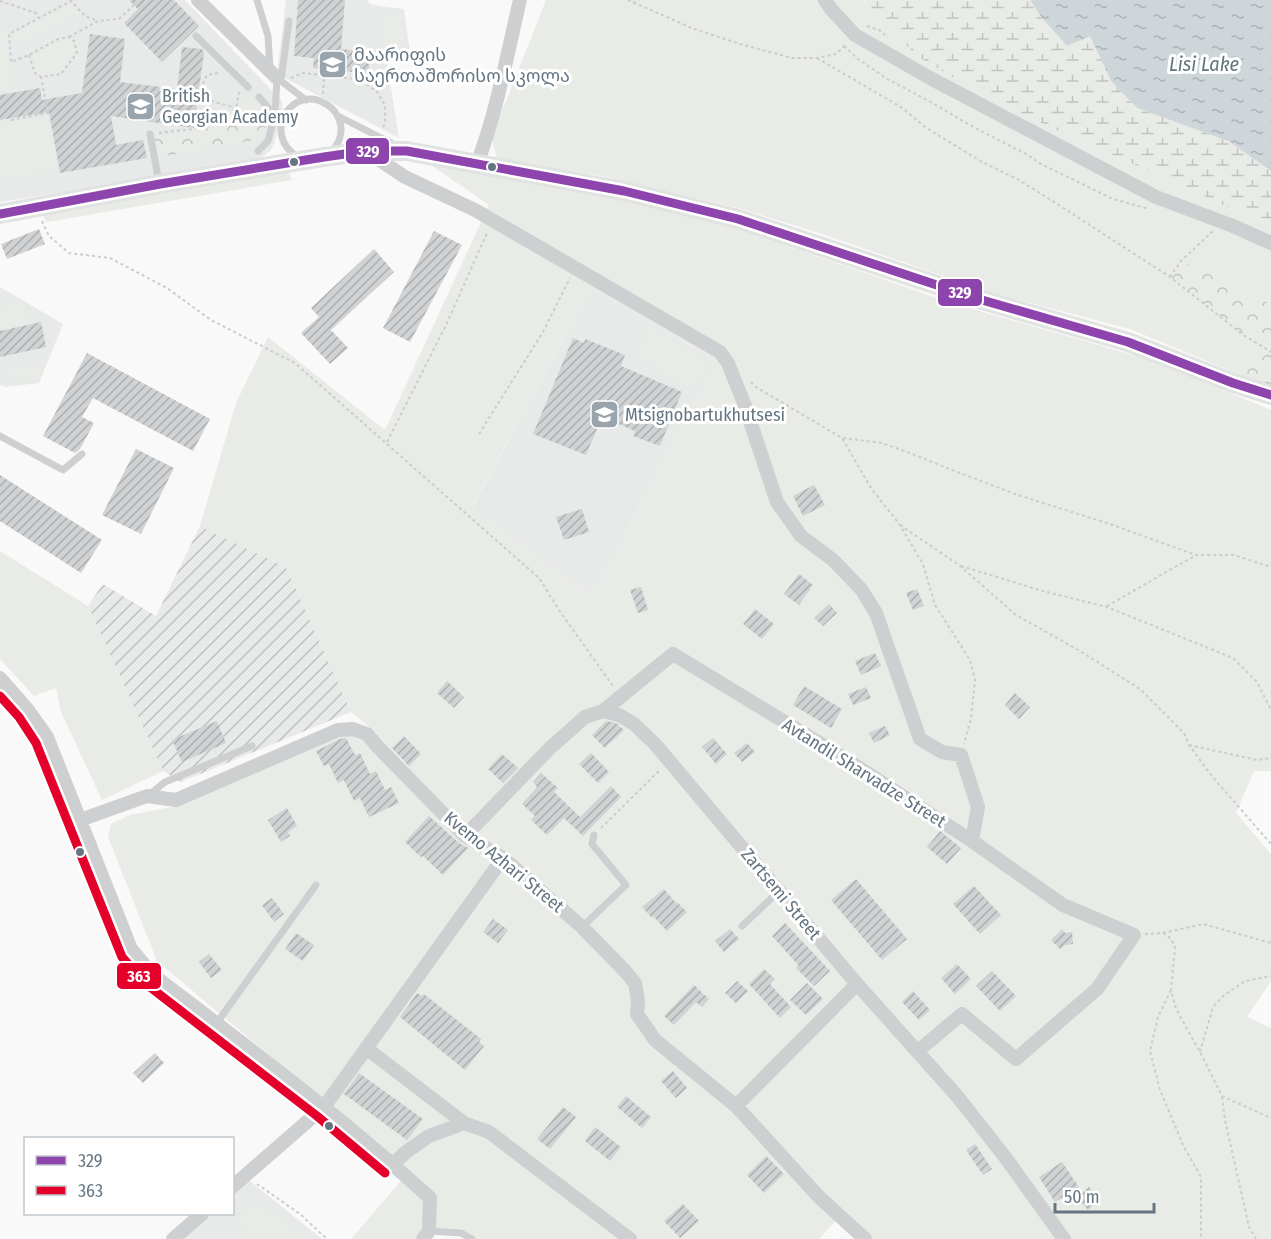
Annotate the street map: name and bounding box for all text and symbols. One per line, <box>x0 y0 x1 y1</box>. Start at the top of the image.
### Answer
place label: მაარიფის საერთაშორისო სკოლა <box>354 44 570 87</box>
school or university icon: მაარიფის საერთაშორისო სკოლა <box>317 49 349 81</box>
water label: Lisi Lake <box>1169 52 1240 76</box>
place label: British Georgian Academy <box>162 85 298 128</box>
school or university icon: British Georgian Academy <box>125 90 157 122</box>
line badge: 329 <box>345 137 390 165</box>
text: 329 <box>355 142 380 161</box>
unlabelled marker <box>288 156 300 168</box>
unlabelled marker <box>486 161 498 173</box>
line badge: 329 <box>937 278 983 307</box>
text: 329 <box>947 283 972 302</box>
school or university icon: Mtsignobartukhutsesi <box>588 399 620 431</box>
place label: Mtsignobartukhutsesi <box>625 404 785 426</box>
street label: Avtandil Sharvadze Street <box>778 714 950 832</box>
street label: Kvemo Azhari Street <box>440 807 568 917</box>
street label: Zartsemi Street <box>736 844 826 944</box>
unlabelled marker <box>74 846 86 858</box>
line badge: 363 <box>116 962 162 990</box>
text: 363 <box>126 967 151 986</box>
unlabelled marker <box>323 1120 335 1132</box>
legend <box>24 1137 234 1215</box>
text: 329 <box>78 1150 103 1172</box>
scale bar <box>1055 1176 1154 1214</box>
text: 363 <box>78 1180 103 1202</box>
text: 50 m <box>1064 1186 1100 1208</box>

